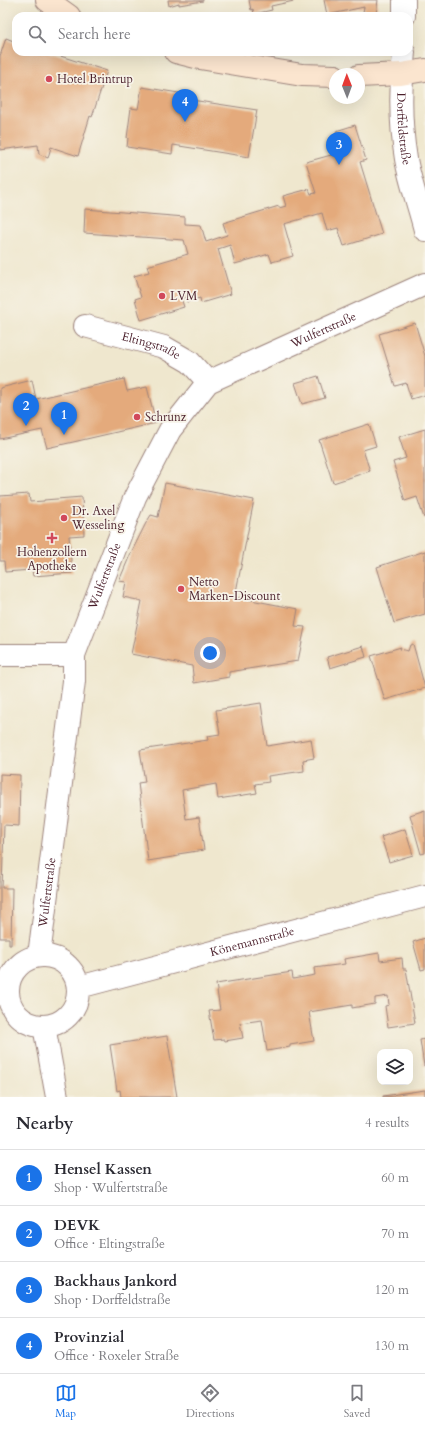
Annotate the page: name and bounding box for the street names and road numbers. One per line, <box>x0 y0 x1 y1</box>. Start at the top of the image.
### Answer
street label: Dorffeldstraße <box>393 92 415 166</box>
street label: Wulfertstraße <box>287 308 359 352</box>
street label: Eltingstraße <box>120 328 183 363</box>
street label: Wulfertstraße <box>84 540 125 612</box>
street label: Wulfertstraße <box>35 857 59 929</box>
street label: Könemannstraße <box>208 923 296 960</box>

